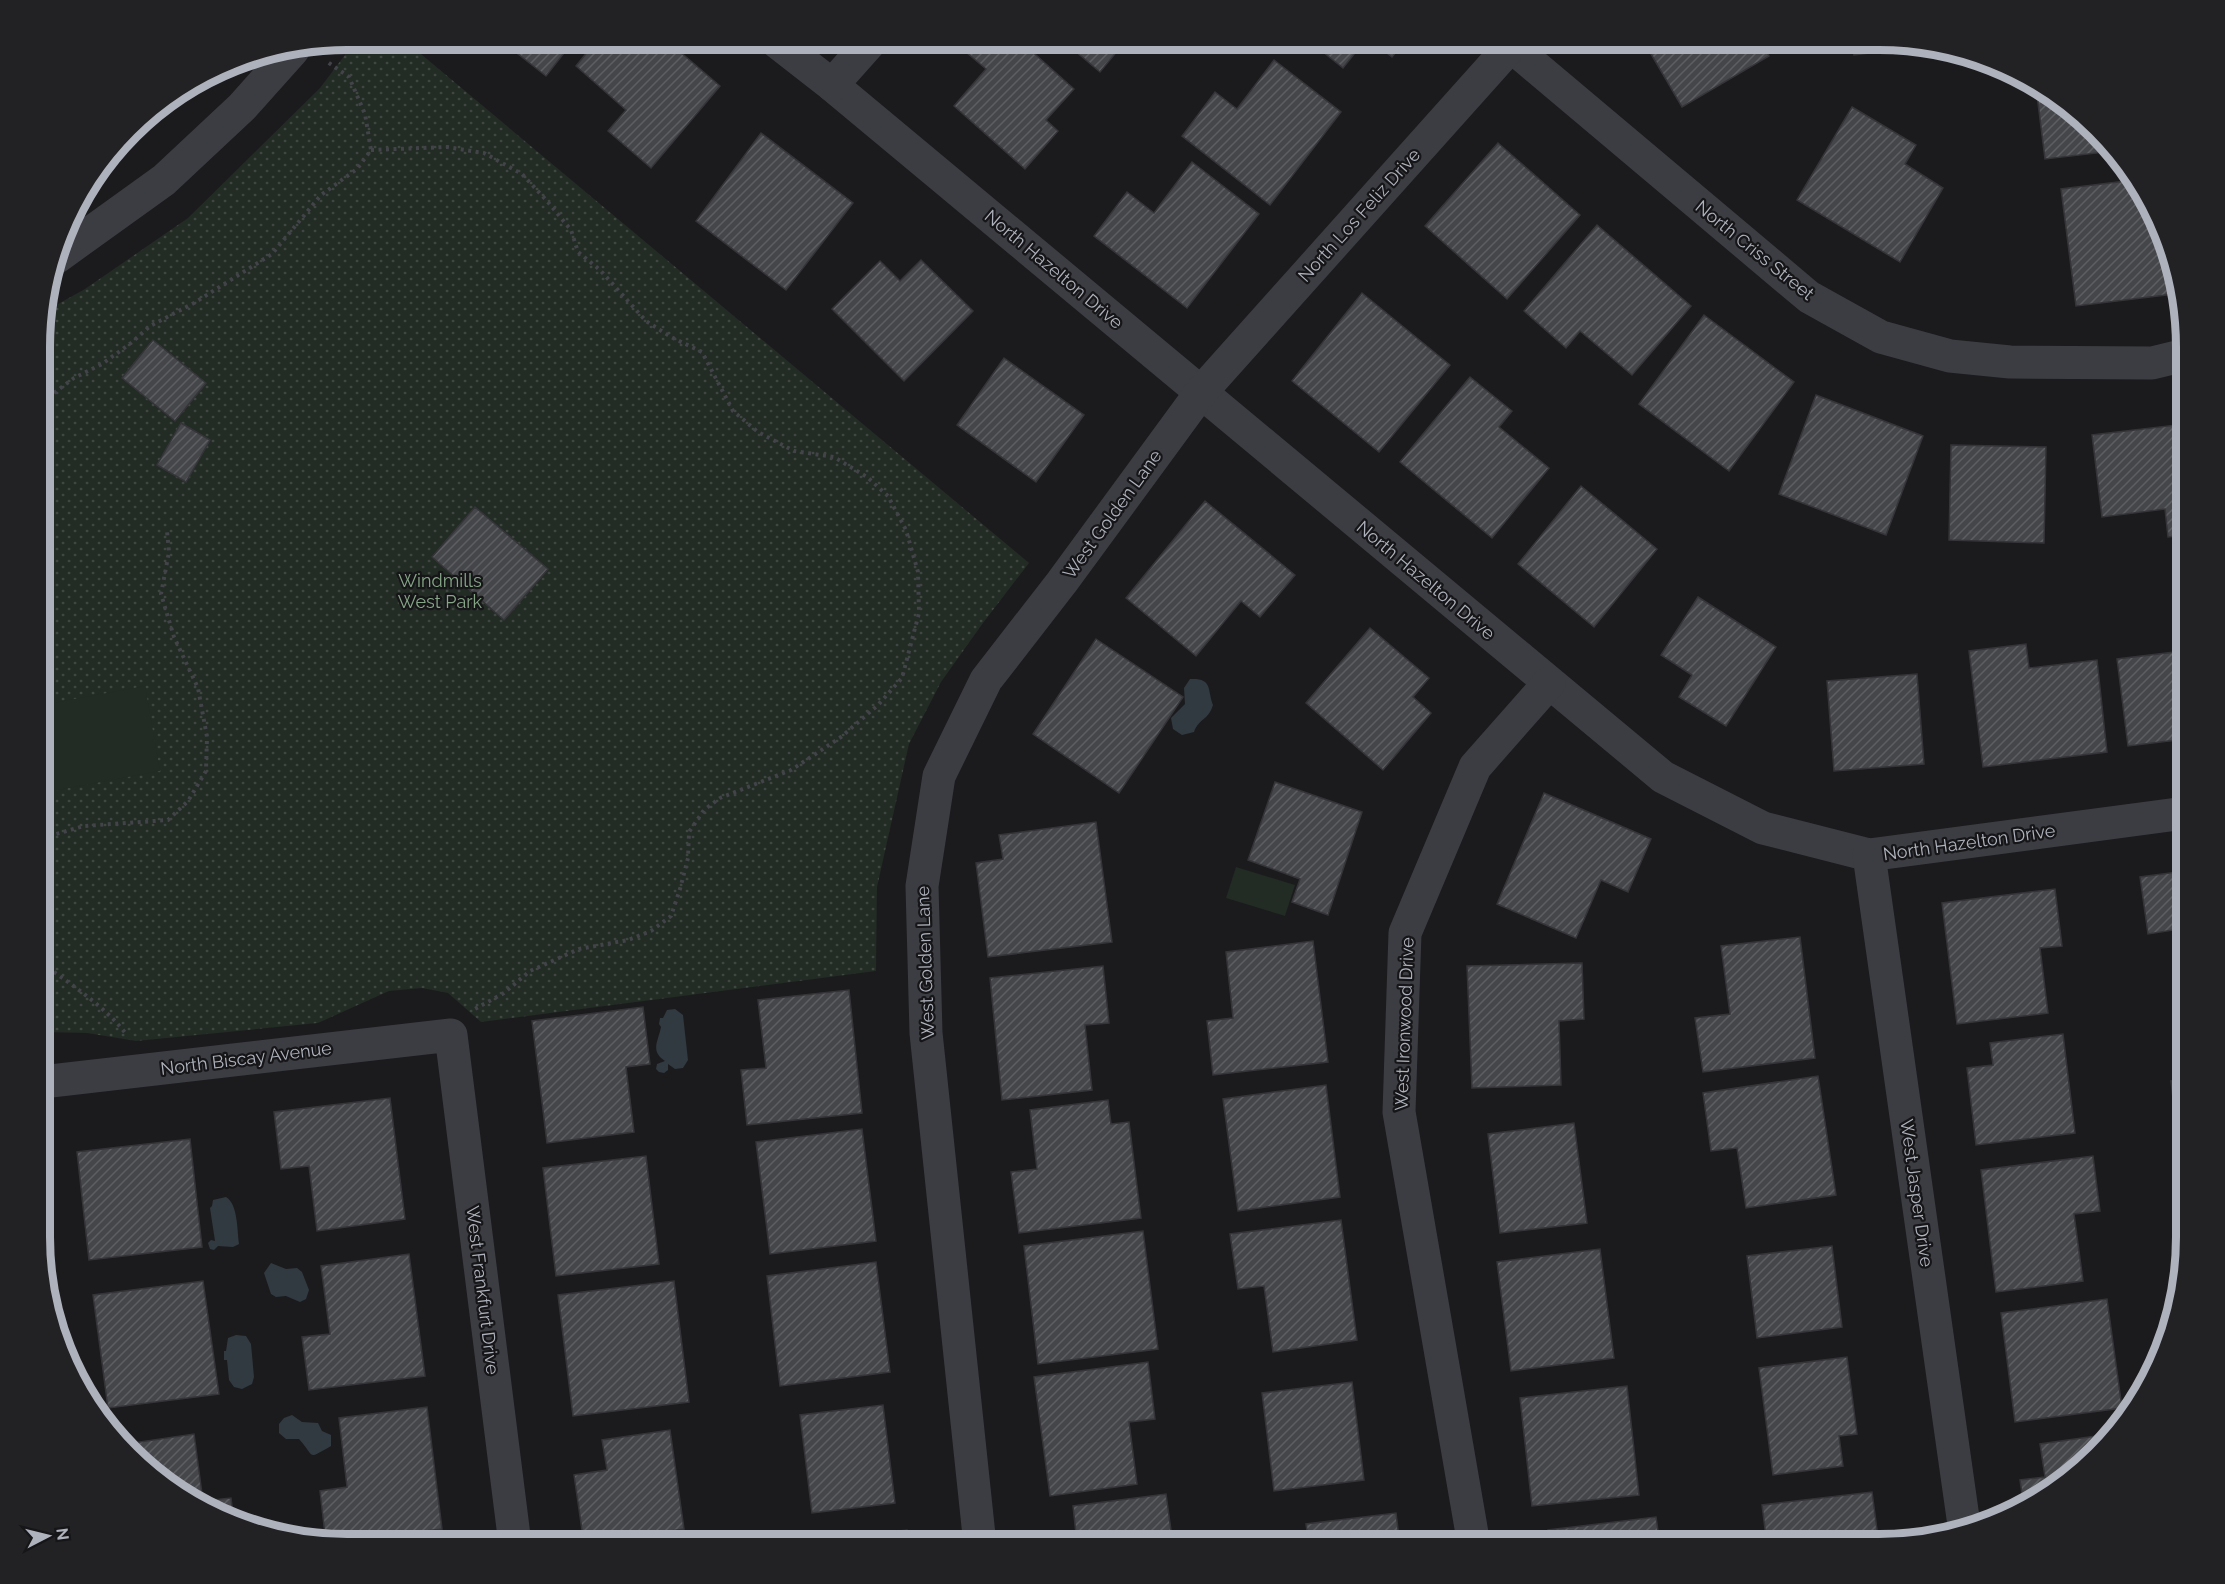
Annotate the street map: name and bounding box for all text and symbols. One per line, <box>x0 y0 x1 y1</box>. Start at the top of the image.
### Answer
street label: North Los Feliz Drive <box>1294 144 1425 286</box>
street label: North Criss Street <box>1692 196 1818 304</box>
street label: North Hazelton Drive <box>981 205 1128 333</box>
street label: West Golden Lane <box>1058 445 1166 583</box>
street label: North Hazelton Drive <box>1353 516 1500 644</box>
park label: Windmills West Park <box>398 570 483 612</box>
street label: North Hazelton Drive <box>1882 819 2057 864</box>
street label: West Golden Lane <box>912 885 938 1040</box>
street label: West Ironwood Drive <box>1390 937 1418 1111</box>
street label: North Biscay Avenue <box>159 1037 333 1079</box>
street label: West Jasper Drive <box>1896 1118 1938 1269</box>
street label: West Frankfurt Drive <box>462 1204 504 1376</box>
north arrow <box>18 1506 78 1566</box>
text: N <box>52 1527 73 1541</box>

